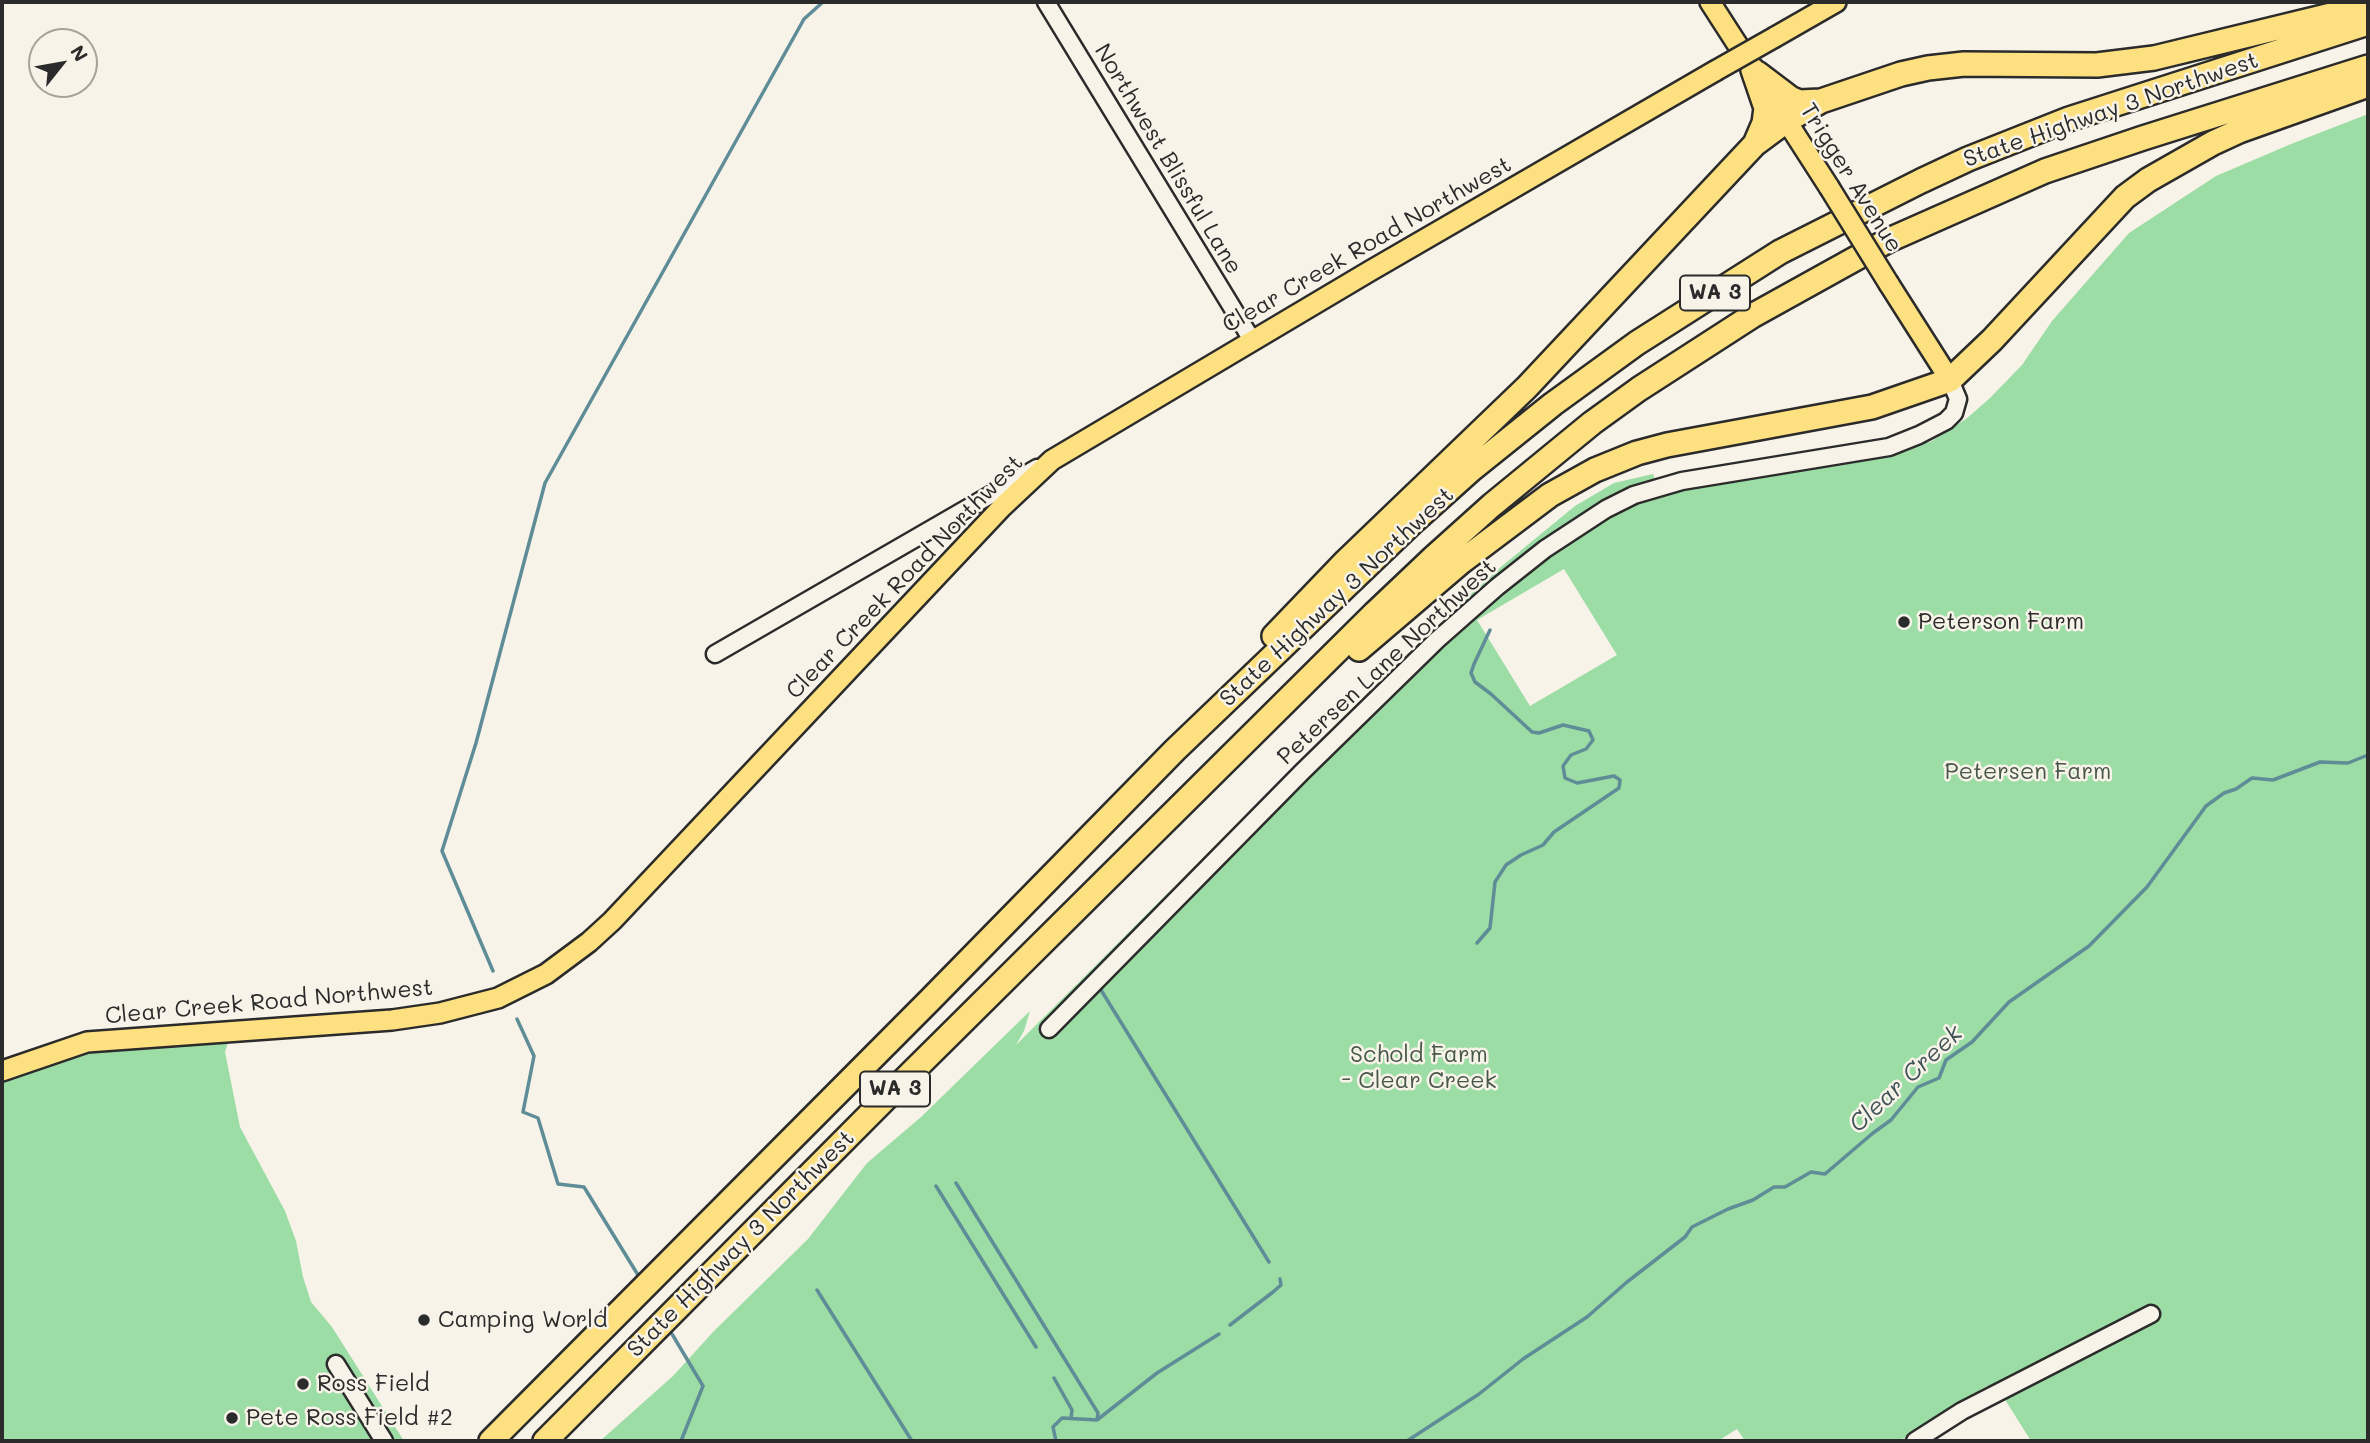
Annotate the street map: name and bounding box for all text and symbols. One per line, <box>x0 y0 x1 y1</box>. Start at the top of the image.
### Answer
north arrow <box>28 28 98 98</box>
street label: Northwest Blissful Lane <box>1088 39 1248 279</box>
text: N <box>65 40 94 66</box>
street label: State Highway 3 Northwest <box>1960 47 2262 173</box>
street label: Trigger Avenue <box>1794 98 1908 258</box>
street label: Clear Creek Road Northwest <box>1218 151 1516 339</box>
road number: WA 3 <box>1680 276 1750 310</box>
street label: Clear Creek Road Northwest <box>781 449 1029 705</box>
street label: State Highway 3 Northwest <box>1214 481 1460 713</box>
street label: Petersen Lane Northwest <box>1272 553 1502 771</box>
place label: Peterson Farm <box>1918 608 2084 636</box>
marker: Peterson Farm <box>1896 614 1912 630</box>
park label: Petersen Farm <box>1945 758 2111 786</box>
street label: Clear Creek Road Northwest <box>104 974 434 1030</box>
water label: Clear Creek <box>1843 1019 1969 1139</box>
park label: Schold Farm - Clear Creek <box>1341 1041 1497 1095</box>
road number: WA 3 <box>860 1072 930 1106</box>
street label: State Highway 3 Northwest <box>622 1125 860 1363</box>
place label: Camping World <box>438 1306 607 1334</box>
marker: Camping World <box>416 1312 432 1328</box>
place label: Ross Field <box>317 1370 430 1398</box>
marker: Ross Field <box>295 1376 311 1392</box>
place label: Pete Ross Field #2 <box>246 1404 453 1432</box>
marker: Pete Ross Field #2 <box>224 1410 240 1426</box>

